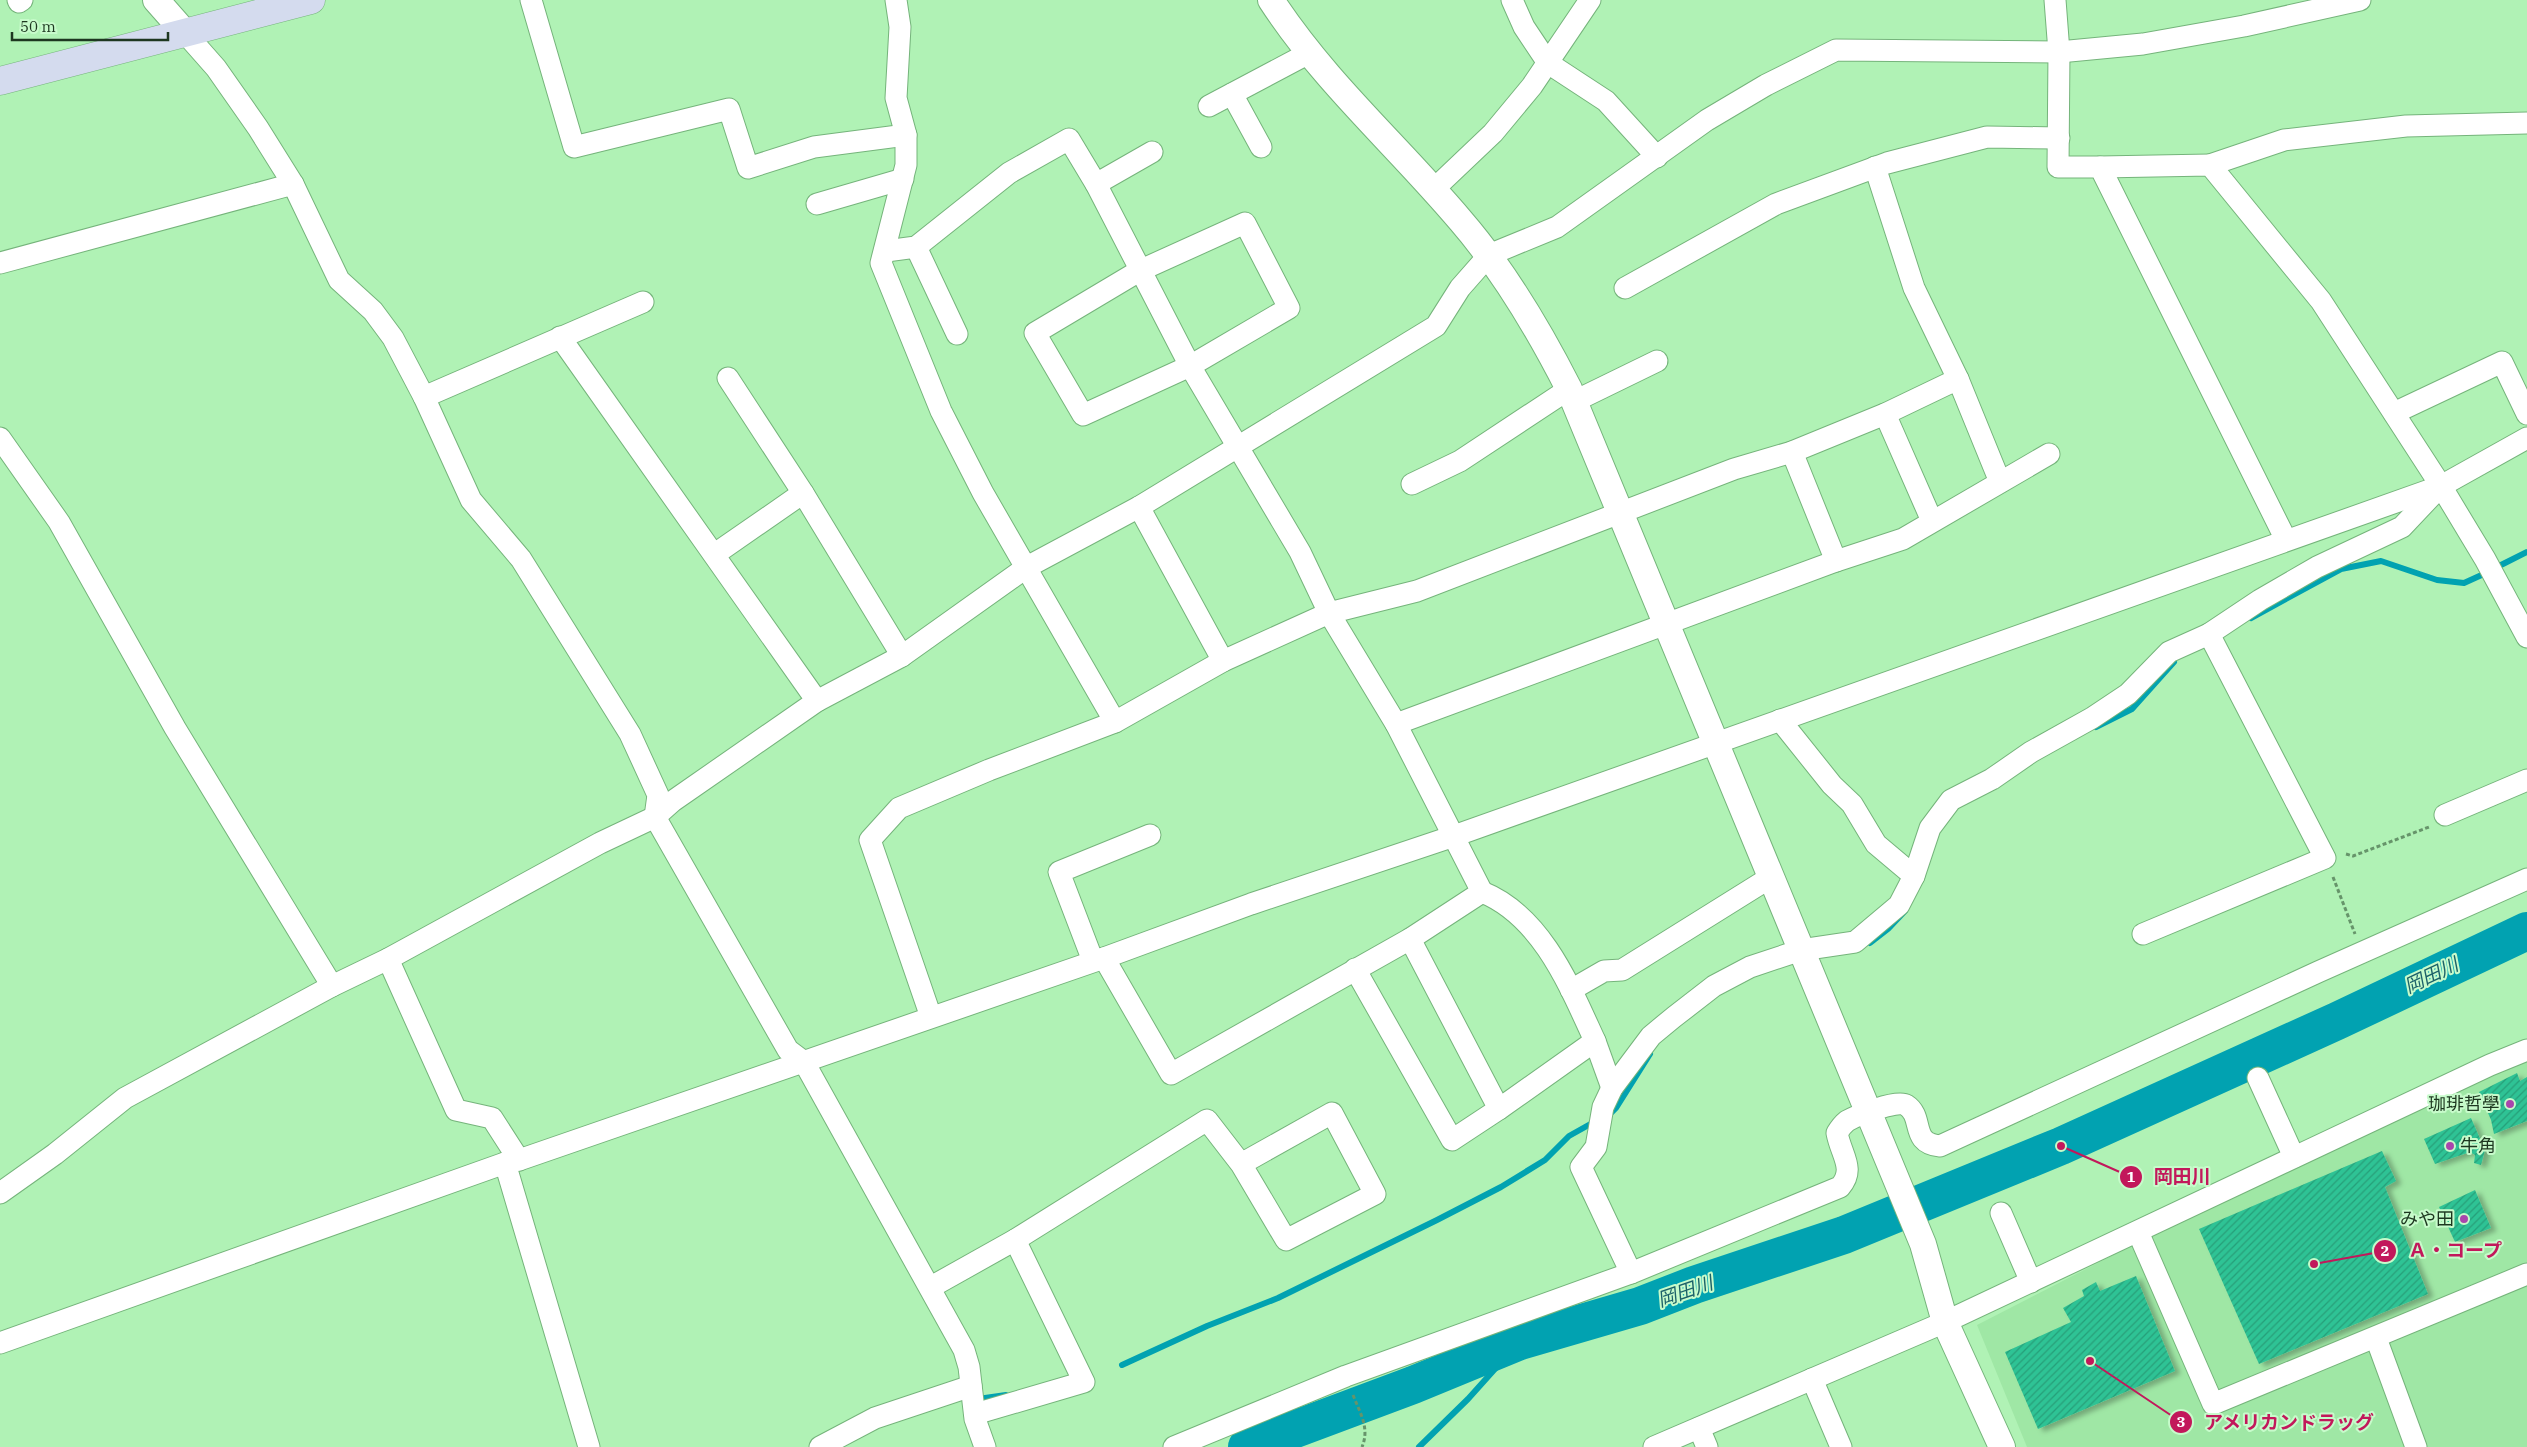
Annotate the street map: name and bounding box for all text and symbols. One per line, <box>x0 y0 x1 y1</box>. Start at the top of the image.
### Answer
scale bar <box>12 10 169 42</box>
text: 50 m <box>20 17 56 36</box>
water label: 岡田川 <box>2400 951 2464 998</box>
place label: 珈琲哲學 <box>2428 1092 2500 1115</box>
marker: 珈琲哲學 <box>2504 1098 2516 1110</box>
place label: 牛角 <box>2460 1134 2496 1157</box>
marker: 牛角 <box>2444 1140 2456 1152</box>
callout: 岡田川 <box>2119 1160 2221 1194</box>
text: 岡田川 <box>2153 1164 2211 1188</box>
text: 1 <box>2126 1167 2136 1186</box>
place label: みや田 <box>2400 1207 2454 1230</box>
marker: みや田 <box>2458 1213 2470 1225</box>
callout: Ａ・コープ <box>2373 1234 2513 1268</box>
text: Ａ・コープ <box>2408 1238 2502 1262</box>
text: 2 <box>2380 1241 2390 1260</box>
water label: 岡田川 <box>1654 1270 1718 1312</box>
callout: アメリカンドラッグ <box>2169 1405 2385 1439</box>
text: アメリカンドラッグ <box>2204 1410 2374 1434</box>
text: 3 <box>2176 1412 2186 1431</box>

